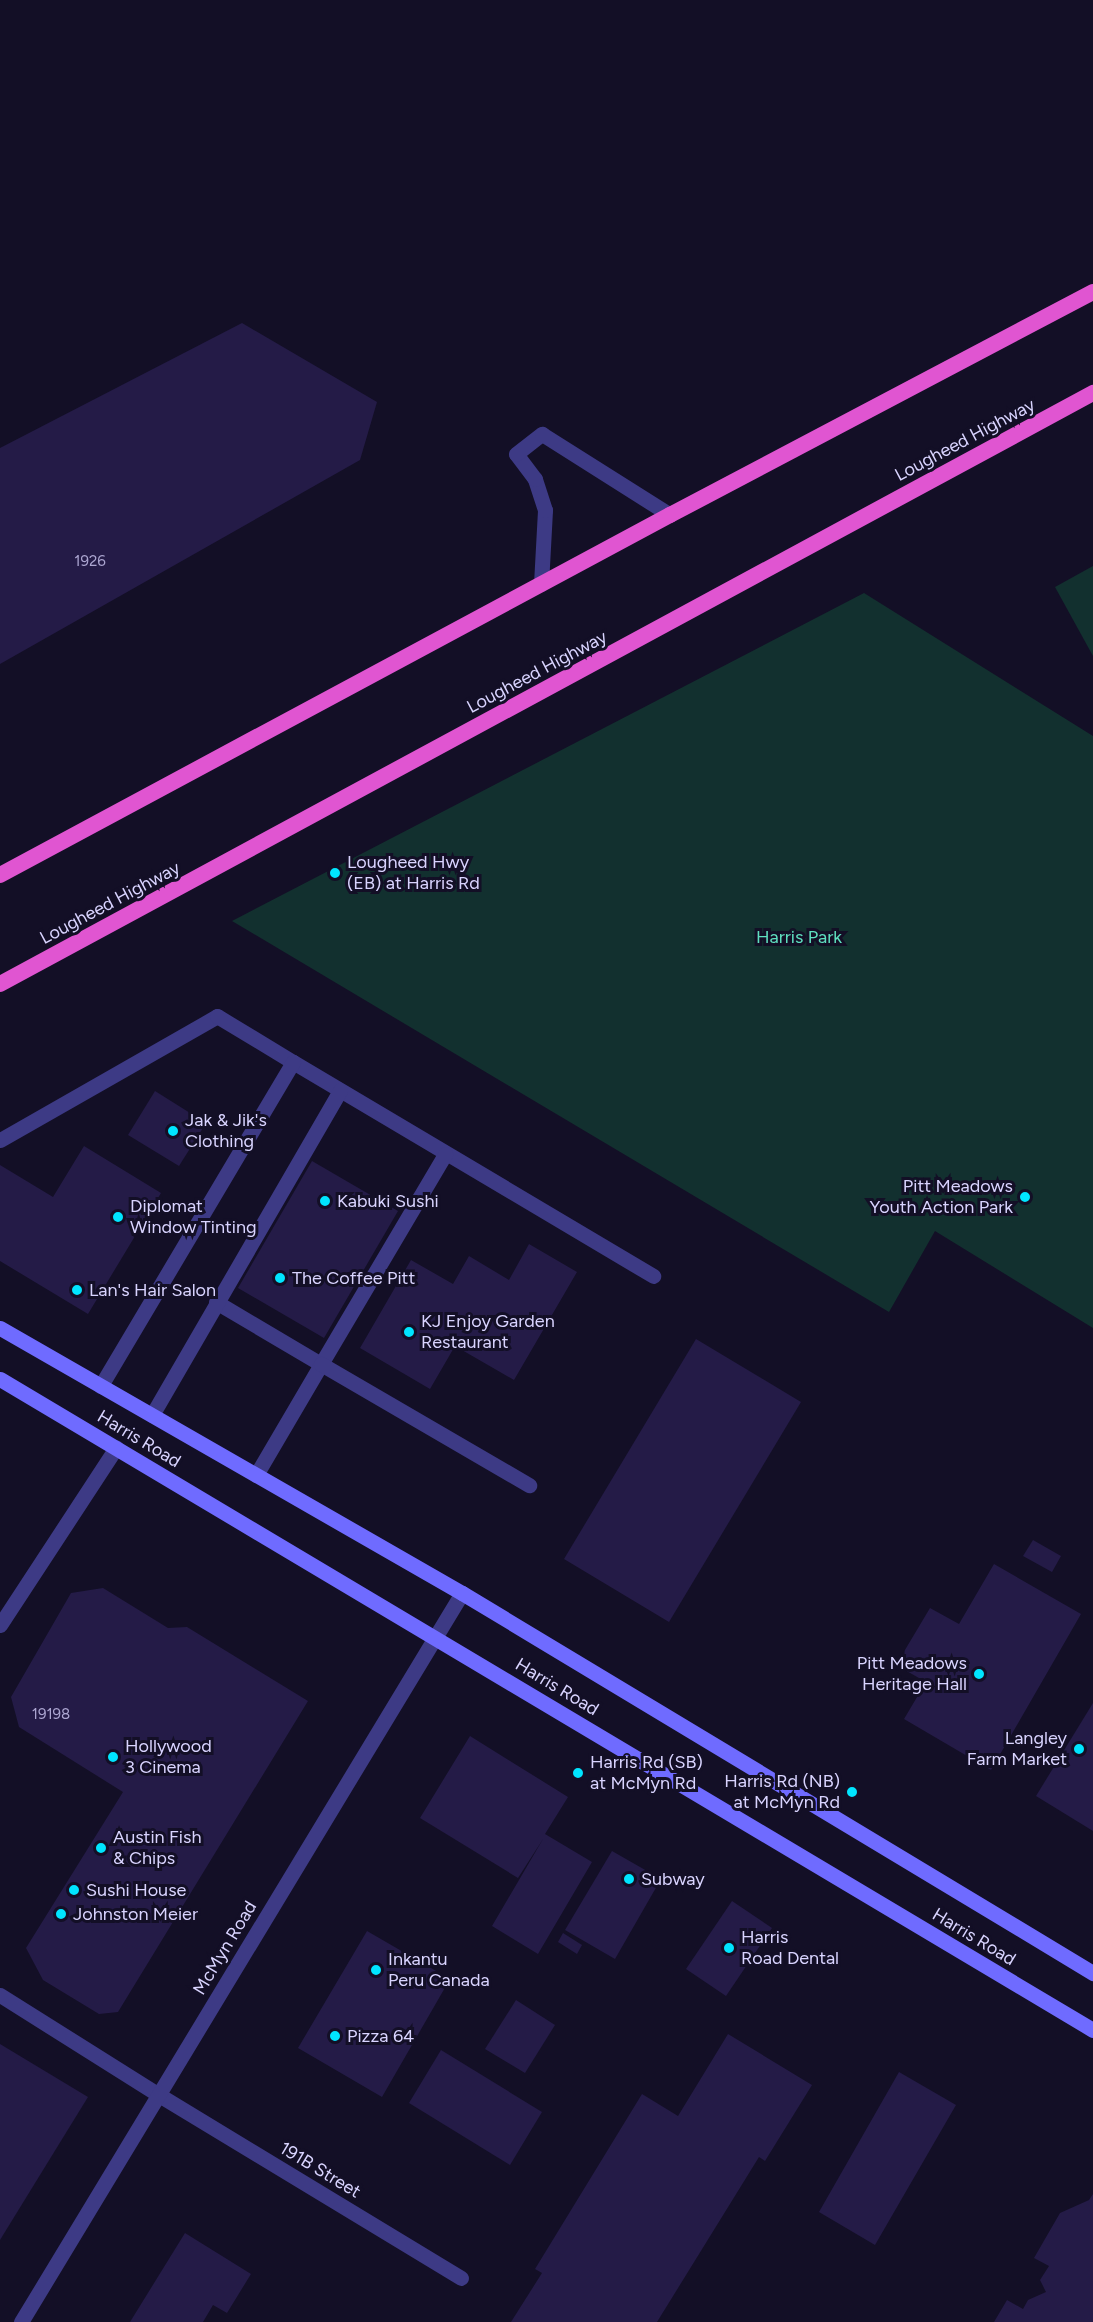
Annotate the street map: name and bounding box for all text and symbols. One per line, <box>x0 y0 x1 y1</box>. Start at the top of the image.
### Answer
street label: Lougheed Highway <box>891 394 1039 486</box>
house number: 1926 <box>74 553 106 571</box>
street label: Lougheed Highway <box>463 626 611 718</box>
place label: Lougheed Hwy (EB) at Harris Rd <box>347 852 480 894</box>
street label: Lougheed Highway <box>36 857 184 949</box>
marker: Lougheed Hwy (EB) at Harris Rd <box>328 866 342 880</box>
park label: Harris Park <box>756 926 842 948</box>
place label: Jak & Jik's Clothing <box>185 1110 267 1152</box>
marker: Jak & Jik's Clothing <box>166 1124 180 1138</box>
place label: Pitt Meadows Youth Action Park <box>869 1176 1013 1218</box>
place label: Kabuki Sushi <box>337 1190 439 1212</box>
marker: Pitt Meadows Youth Action Park <box>1018 1190 1032 1204</box>
marker: Kabuki Sushi <box>318 1194 332 1208</box>
place label: Diplomat Window Tinting <box>130 1196 257 1238</box>
marker: Diplomat Window Tinting <box>111 1210 125 1224</box>
place label: The Coffee Pitt <box>292 1267 415 1289</box>
marker: The Coffee Pitt <box>273 1271 287 1285</box>
place label: Lan's Hair Salon <box>89 1279 216 1301</box>
marker: Lan's Hair Salon <box>70 1283 84 1297</box>
place label: KJ Enjoy Garden Restaurant <box>421 1311 555 1354</box>
marker: KJ Enjoy Garden Restaurant <box>402 1325 416 1339</box>
street label: Harris Road <box>93 1406 185 1472</box>
place label: Pitt Meadows Heritage Hall <box>857 1653 967 1696</box>
street label: Harris Road <box>511 1654 603 1720</box>
marker: Pitt Meadows Heritage Hall <box>972 1667 986 1681</box>
house number: 19198 <box>32 1706 70 1724</box>
place label: Langley Farm Market <box>967 1728 1067 1770</box>
place label: Hollywood 3 Cinema <box>125 1736 212 1778</box>
marker: Langley Farm Market <box>1072 1742 1086 1756</box>
marker: Hollywood 3 Cinema <box>106 1750 120 1764</box>
place label: Harris Rd (SB) at McMyn Rd <box>590 1752 703 1794</box>
marker: Harris Rd (SB) at McMyn Rd <box>571 1766 585 1780</box>
place label: Harris Rd (NB) at McMyn Rd <box>724 1771 840 1814</box>
marker: Harris Rd (NB) at McMyn Rd <box>845 1785 859 1799</box>
place label: Austin Fish & Chips <box>113 1827 201 1870</box>
marker: Austin Fish & Chips <box>94 1841 108 1855</box>
place label: Subway <box>641 1868 705 1890</box>
marker: Subway <box>622 1872 636 1886</box>
place label: Sushi House <box>86 1879 186 1901</box>
marker: Sushi House <box>67 1883 81 1897</box>
street label: McMyn Road <box>189 1897 261 1999</box>
place label: Johnston Meier <box>73 1903 198 1925</box>
street label: Harris Road <box>928 1904 1020 1970</box>
marker: Johnston Meier <box>54 1907 68 1921</box>
place label: Harris Road Dental <box>741 1927 839 1970</box>
marker: Harris Road Dental <box>722 1941 736 1955</box>
place label: Inkantu Peru Canada <box>388 1949 490 1992</box>
marker: Inkantu Peru Canada <box>369 1963 383 1977</box>
place label: Pizza 64 <box>347 2025 414 2047</box>
marker: Pizza 64 <box>328 2029 342 2043</box>
street label: 191B Street <box>275 2137 365 2203</box>

